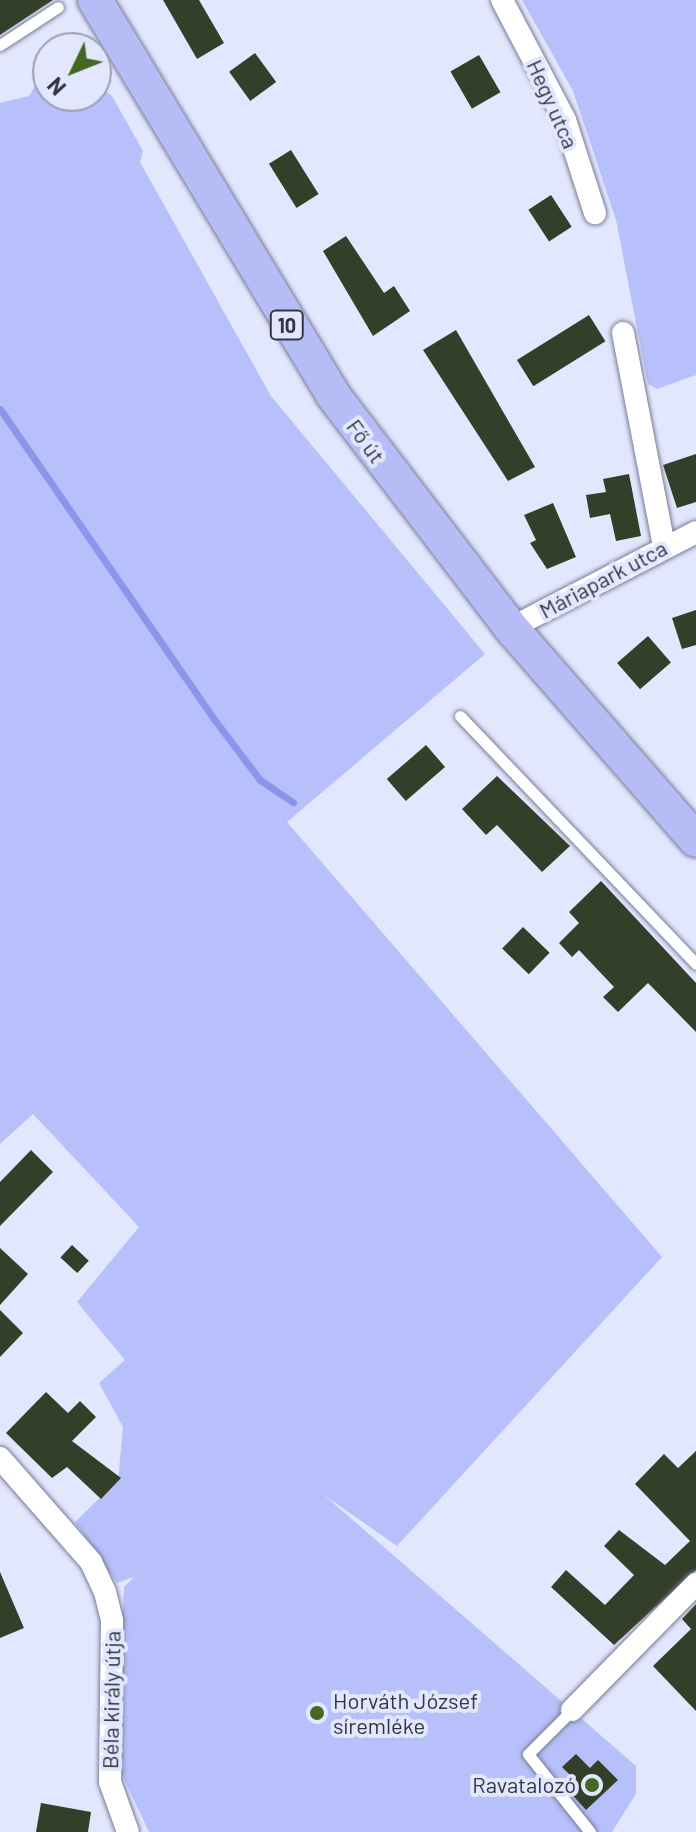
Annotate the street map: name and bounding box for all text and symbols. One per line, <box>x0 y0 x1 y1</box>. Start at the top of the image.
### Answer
north arrow <box>32 32 112 112</box>
street label: Hegy utca <box>522 55 584 153</box>
text: N <box>41 73 70 101</box>
road number: 10 <box>269 309 305 341</box>
street label: Fő út <box>341 414 391 468</box>
street label: Máriapark utca <box>535 534 671 624</box>
street label: Béla király útja <box>97 1631 125 1769</box>
place label: Horváth József síremléke <box>333 1687 478 1738</box>
marker: Horváth József síremléke <box>308 1704 326 1722</box>
place label: Ravatalozó <box>472 1772 576 1798</box>
marker: Ravatalozó <box>583 1776 601 1794</box>

